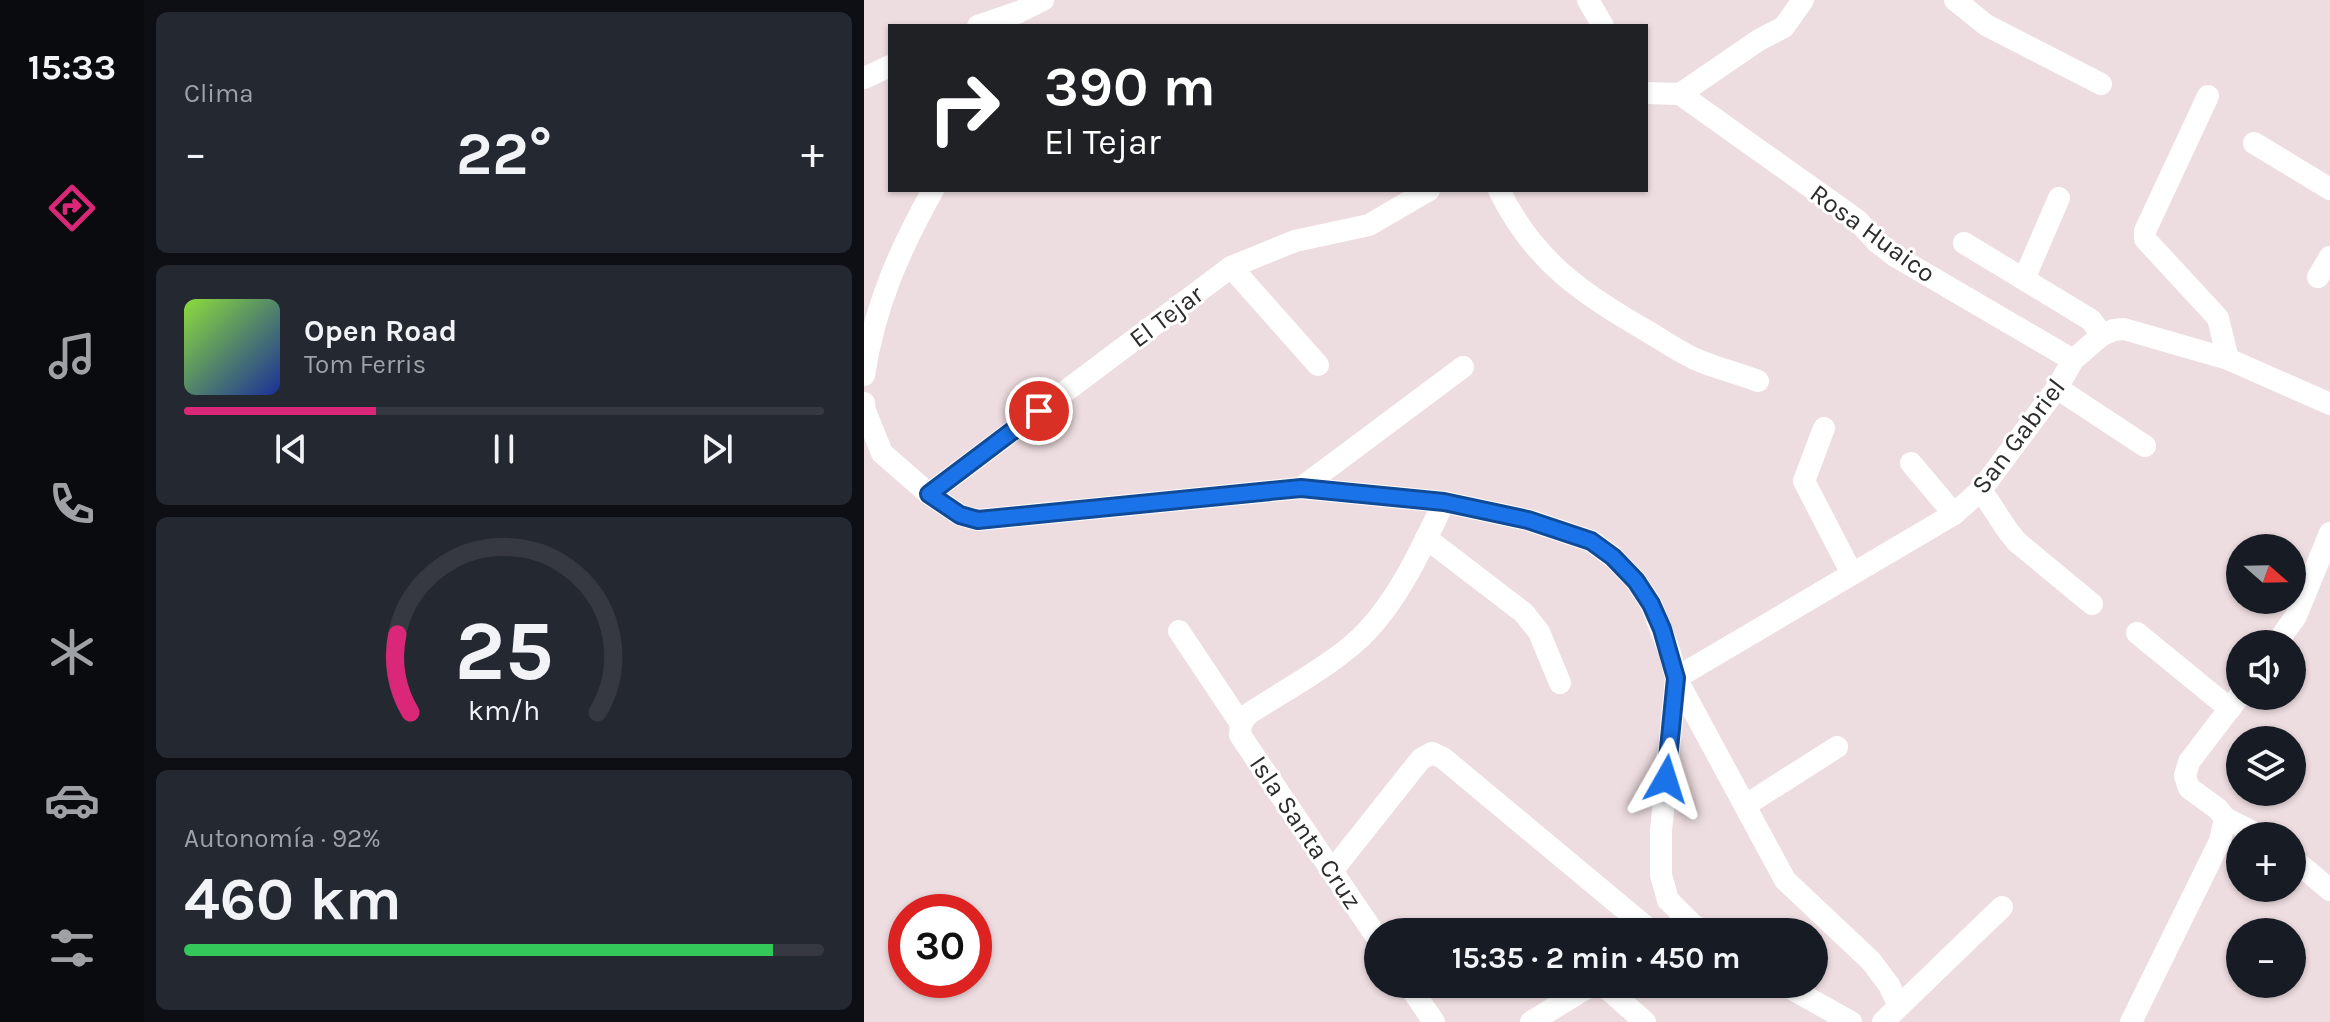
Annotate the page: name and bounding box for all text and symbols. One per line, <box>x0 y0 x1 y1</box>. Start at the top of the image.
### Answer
text: 15:33 <box>28 46 116 88</box>
text: 390 m <box>1044 54 1216 119</box>
icon: right <box>912 56 1016 160</box>
text: Clima <box>184 78 254 109</box>
text: 22° <box>456 119 552 189</box>
text: El Tejar <box>1044 121 1161 163</box>
text: − <box>184 128 207 179</box>
text: + <box>801 128 824 179</box>
street label: Rosa Huaico <box>1804 178 1941 289</box>
icon: directions <box>44 180 100 236</box>
street label: El Tejar <box>1123 278 1210 354</box>
text: Open Road <box>304 313 457 349</box>
icon: music <box>44 328 100 384</box>
text: Tom Ferris <box>304 349 426 380</box>
street label: San Gabriel <box>1965 373 2072 500</box>
pin <box>1005 377 1073 445</box>
icon: arrive <box>1017 389 1061 433</box>
icon: previous <box>269 427 313 471</box>
icon: pause <box>482 427 526 471</box>
icon: next <box>695 427 739 471</box>
icon: phone <box>44 476 100 532</box>
north arrow <box>2226 534 2306 614</box>
map controls <box>2226 534 2306 998</box>
text: 25 <box>455 603 553 700</box>
icon: climate <box>44 624 100 680</box>
button: sound <box>2226 630 2306 710</box>
text: km/h <box>468 694 540 727</box>
button: layers <box>2226 726 2306 806</box>
position arrow <box>1624 737 1708 821</box>
street label: Isla Santa Cruz <box>1243 750 1368 915</box>
icon: car <box>44 772 100 828</box>
button: + <box>2226 822 2306 902</box>
text: Autonomía · 92% <box>184 823 381 854</box>
text: 460 km <box>184 864 402 934</box>
speed limit sign: 30 <box>888 894 992 998</box>
button: − <box>2226 918 2306 998</box>
icon: filters <box>44 920 100 976</box>
text: 15:35 · 2 min · 450 m <box>1452 940 1740 976</box>

